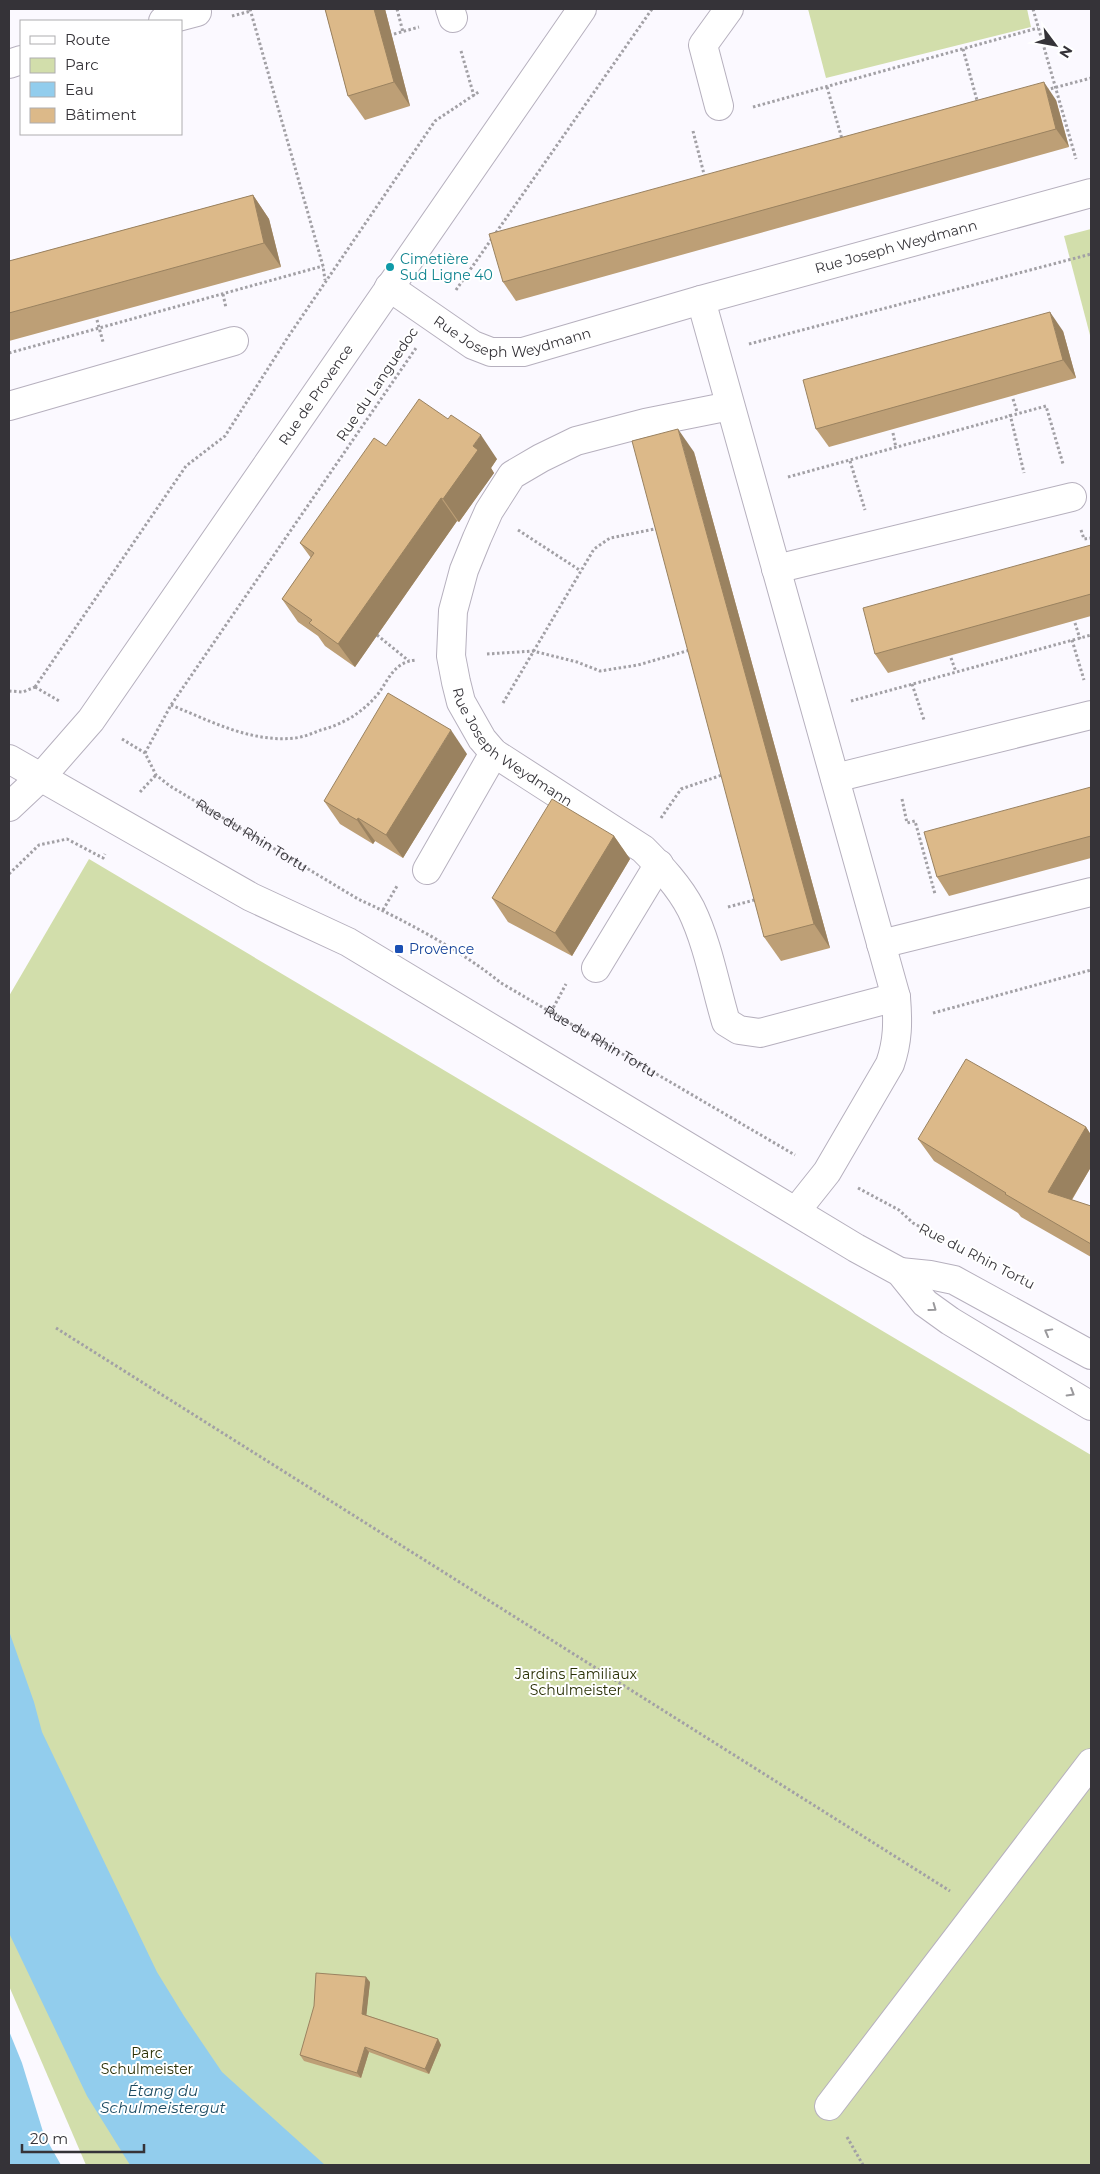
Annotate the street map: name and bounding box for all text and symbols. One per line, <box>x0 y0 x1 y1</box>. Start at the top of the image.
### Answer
legend <box>20 20 182 135</box>
north arrow <box>1030 20 1080 70</box>
text: Route <box>65 30 110 49</box>
text: N <box>1055 42 1077 61</box>
text: Parc <box>65 55 99 74</box>
text: Eau <box>65 80 94 99</box>
text: Bâtiment <box>65 105 137 124</box>
street label: Rue Joseph Weydmann <box>813 216 979 277</box>
place label: Cimetière Sud Ligne 40 <box>400 250 493 284</box>
marker: Cimetière Sud Ligne 40 <box>384 261 396 273</box>
street label: Rue Joseph Weydmann <box>430 312 593 361</box>
street label: Rue du Languedoc <box>332 323 422 445</box>
street label: Rue de Provence <box>275 341 357 449</box>
street label: Rue Joseph Weydmann <box>449 686 576 810</box>
street label: Rue du Rhin Tortu <box>193 795 311 876</box>
place label: Provence <box>409 940 474 958</box>
marker: Provence <box>393 943 405 955</box>
street label: Rue du Rhin Tortu <box>541 1001 660 1081</box>
street label: Rue du Rhin Tortu <box>916 1219 1038 1293</box>
one-way arrow <box>927 1302 937 1311</box>
one-way arrow <box>1045 1328 1054 1338</box>
one-way arrow <box>1065 1387 1074 1397</box>
park label: Jardins Familiaux Schulmeister <box>514 1665 638 1699</box>
park label: Parc Schulmeister <box>101 2044 194 2078</box>
water label: Étang du Schulmeistergut <box>100 2081 226 2117</box>
scale bar <box>22 2122 145 2154</box>
text: 20 m <box>30 2129 68 2148</box>

